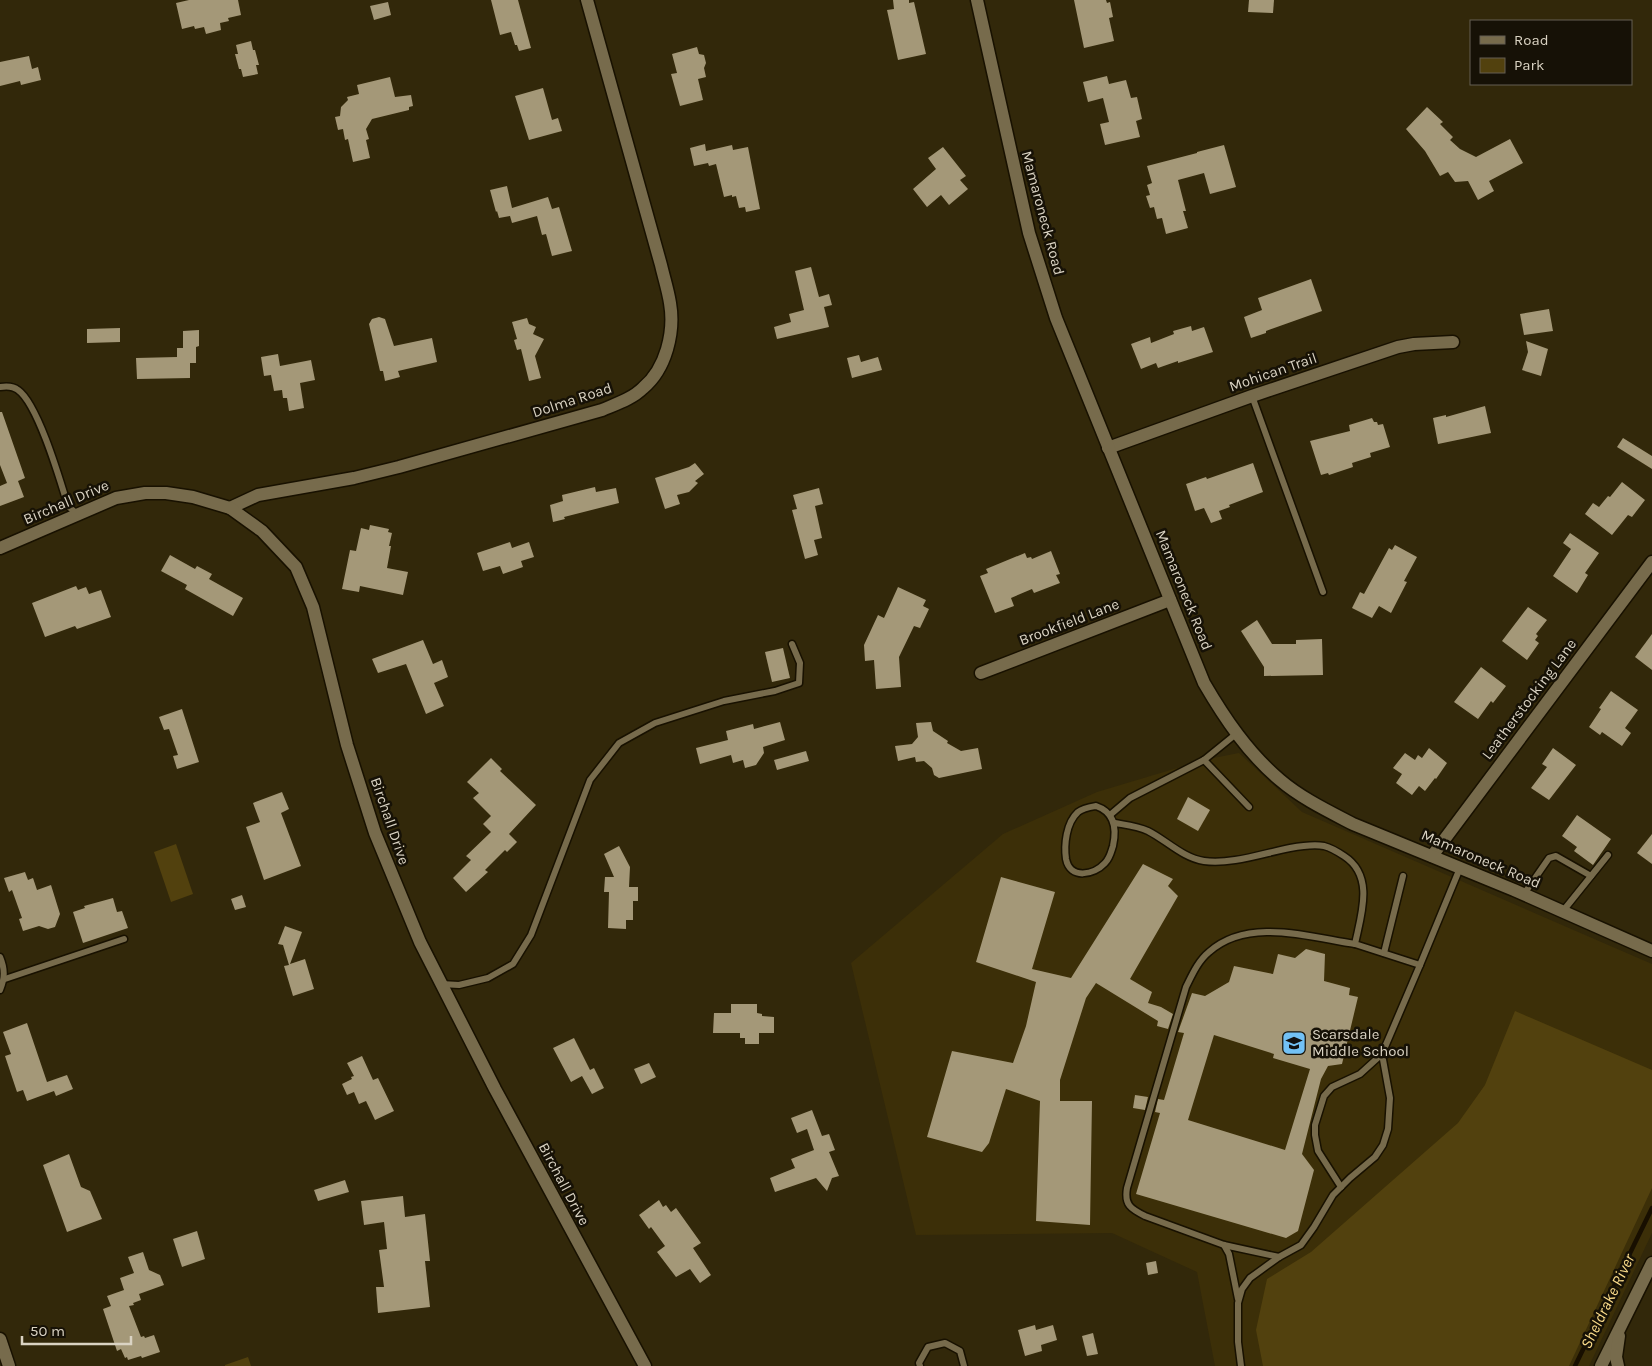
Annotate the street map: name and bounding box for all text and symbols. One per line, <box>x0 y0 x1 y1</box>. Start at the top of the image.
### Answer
legend <box>1470 20 1632 85</box>
text: Road <box>1514 31 1549 49</box>
text: Park <box>1514 56 1544 74</box>
street label: Mamaroneck Road <box>1018 149 1068 277</box>
street label: Mohican Trail <box>1227 349 1319 395</box>
street label: Dolma Road <box>530 379 614 421</box>
street label: Birchall Drive <box>20 476 112 528</box>
street label: Mamaroneck Road <box>1152 527 1216 653</box>
street label: Brookfield Lane <box>1016 595 1122 649</box>
street label: Leatherstocking Lane <box>1478 635 1580 763</box>
street label: Birchall Drive <box>367 775 413 867</box>
street label: Mamaroneck Road <box>1419 826 1543 892</box>
place label: Scarsdale Middle School <box>1312 1025 1409 1060</box>
school or university icon: Scarsdale Middle School <box>1281 1030 1307 1056</box>
street label: Birchall Drive <box>535 1139 593 1229</box>
water label: Sheldrake River <box>1576 1250 1639 1352</box>
scale bar <box>22 1314 131 1346</box>
text: 50 m <box>30 1322 65 1340</box>

